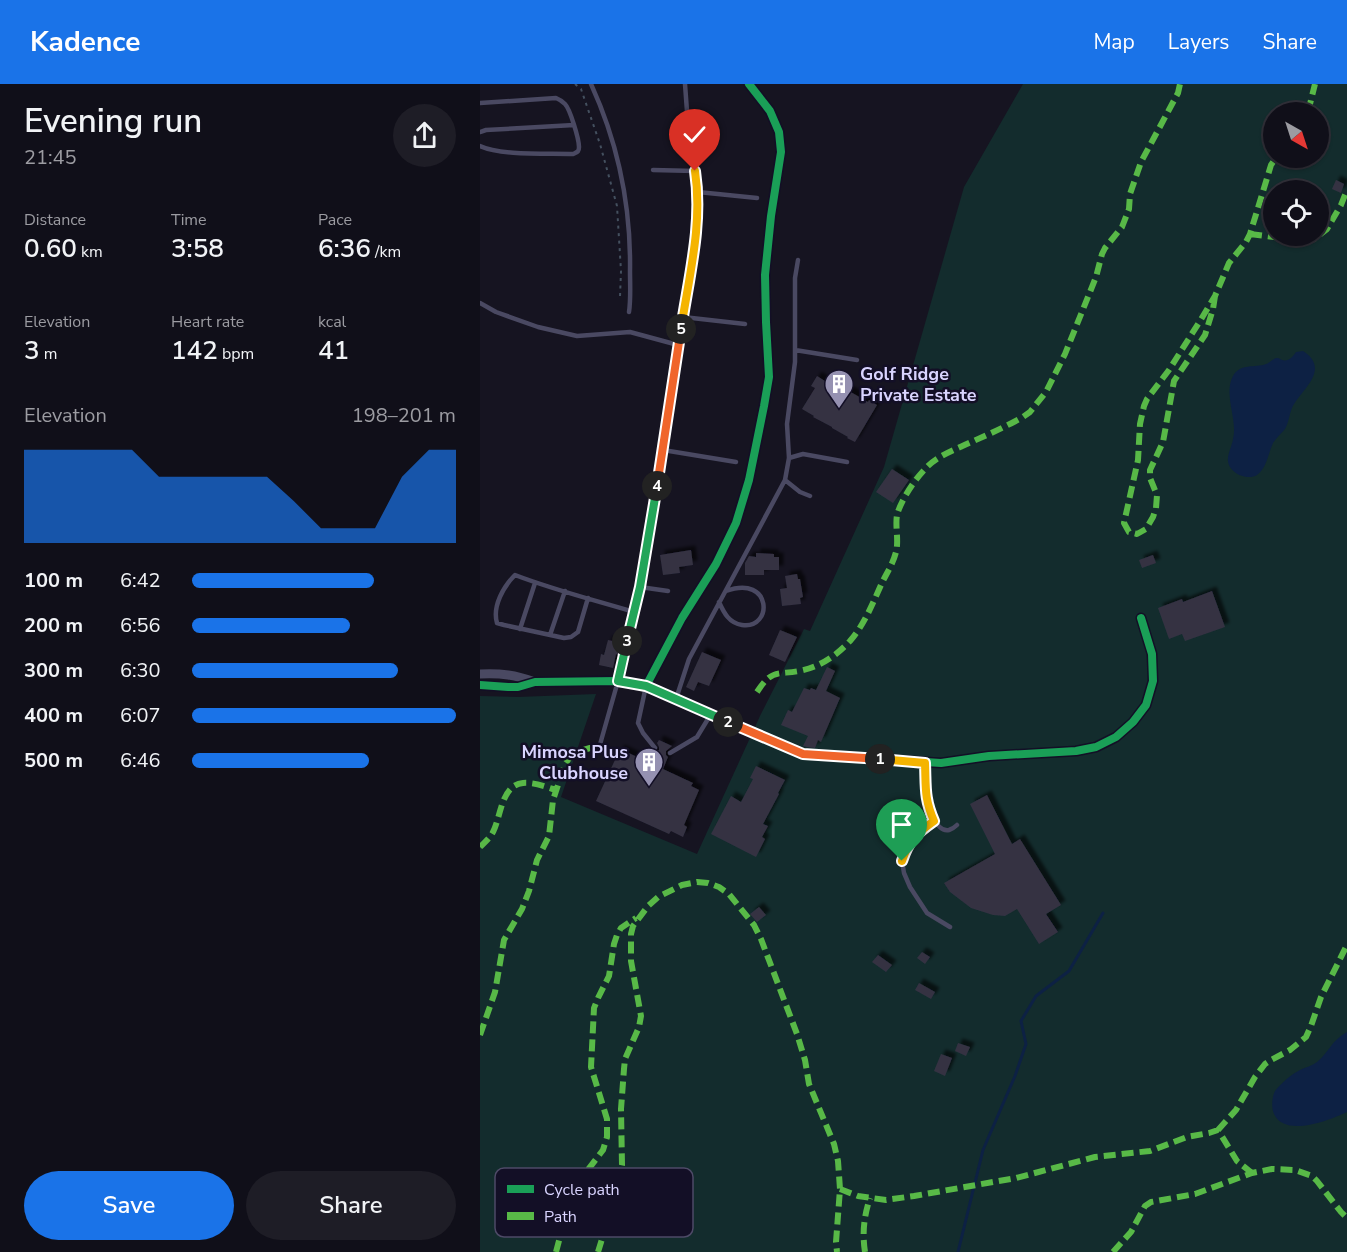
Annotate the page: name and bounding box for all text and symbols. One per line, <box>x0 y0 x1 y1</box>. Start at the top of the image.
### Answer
text: Kadence <box>30 23 140 61</box>
text: Map <box>1093 28 1135 56</box>
text: Layers <box>1168 28 1229 56</box>
text: Share <box>1262 28 1317 56</box>
text: Evening run <box>24 99 202 144</box>
north arrow <box>1263 102 1329 168</box>
map controls <box>1263 102 1329 246</box>
button: share <box>393 104 456 167</box>
pin <box>669 109 720 171</box>
icon: check <box>678 118 711 151</box>
text: 21:45 <box>24 144 77 171</box>
button: locate <box>1263 180 1329 246</box>
text: Distance <box>24 209 86 231</box>
text: Time <box>171 209 207 231</box>
text: Pace <box>318 209 352 231</box>
text: 0.60 <box>24 231 77 266</box>
text: 3:58 <box>171 231 224 266</box>
text: 6:36 <box>318 231 371 266</box>
text: km <box>77 241 103 263</box>
text: /km <box>371 241 401 263</box>
text: Elevation <box>24 311 90 333</box>
text: Heart rate <box>171 311 244 333</box>
text: kcal <box>318 311 346 333</box>
pin: 5 <box>666 314 696 344</box>
text: 5 <box>676 318 686 340</box>
text: 3 <box>24 333 40 368</box>
text: 142 <box>171 333 218 368</box>
text: 41 <box>318 333 349 368</box>
text: m <box>40 343 57 365</box>
text: bpm <box>218 343 254 365</box>
place label: Golf Ridge Private Estate <box>860 362 977 407</box>
building icon: Golf Ridge Private Estate <box>823 368 855 410</box>
text: Elevation <box>24 402 107 429</box>
text: 198–201 m <box>352 402 456 429</box>
pin: 4 <box>642 471 672 501</box>
text: 4 <box>652 475 662 497</box>
text: 100 m <box>24 567 83 594</box>
text: 6:42 <box>120 567 161 594</box>
text: 200 m <box>24 612 83 639</box>
text: 6:56 <box>120 612 161 639</box>
pin: 3 <box>612 626 642 656</box>
text: 3 <box>622 630 632 652</box>
text: 300 m <box>24 657 83 684</box>
text: 6:30 <box>120 657 161 684</box>
text: 400 m <box>24 702 83 729</box>
text: 6:07 <box>120 702 161 729</box>
pin: 2 <box>713 707 743 737</box>
text: 2 <box>723 711 733 733</box>
place label: Mimosa Plus Clubhouse <box>521 740 628 785</box>
pin: 1 <box>865 744 895 774</box>
building icon: Mimosa Plus Clubhouse <box>633 746 665 788</box>
text: 500 m <box>24 747 83 774</box>
text: 6:46 <box>120 747 161 774</box>
text: 1 <box>875 748 885 770</box>
pin <box>876 799 927 861</box>
icon: arrive <box>885 808 918 841</box>
legend <box>495 1168 693 1237</box>
button: Save <box>24 1171 234 1240</box>
button: Share <box>246 1171 456 1240</box>
text: Cycle path <box>544 1179 620 1201</box>
text: Path <box>544 1206 577 1228</box>

